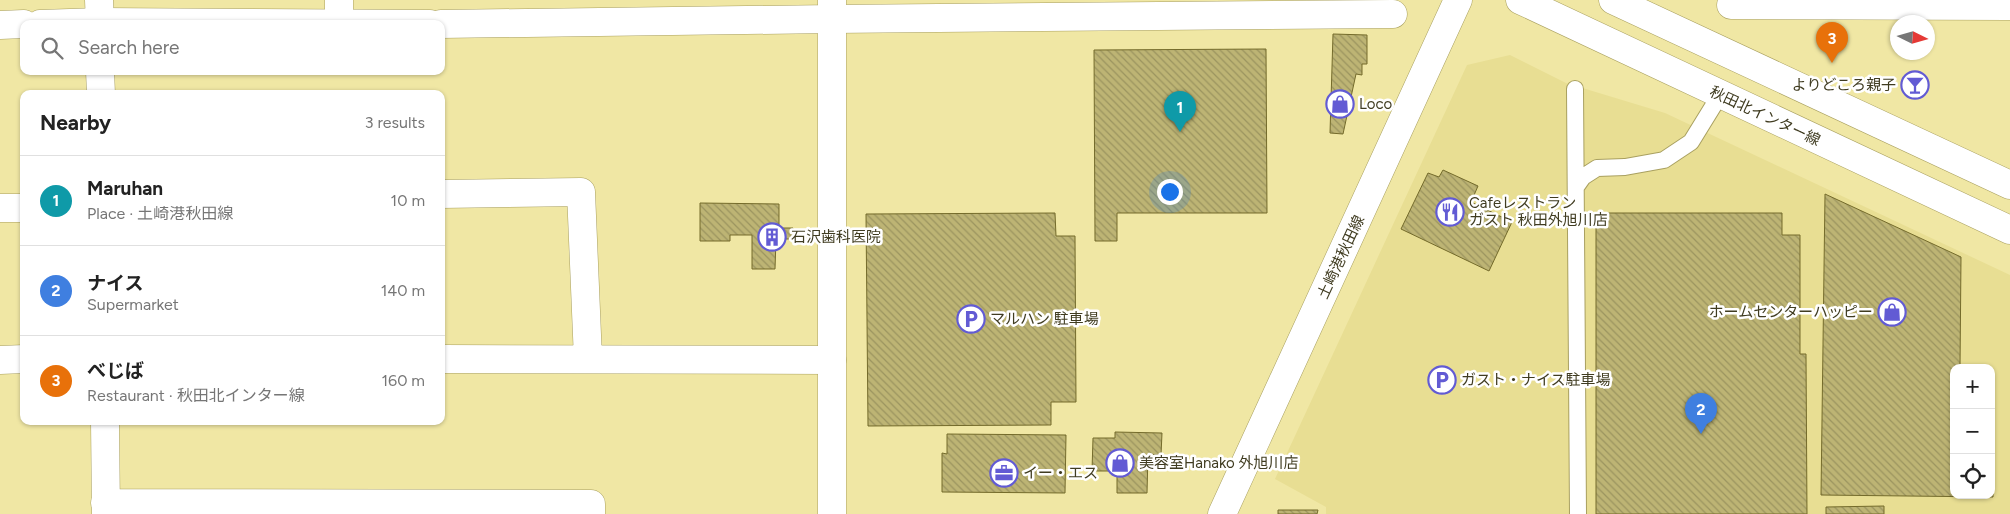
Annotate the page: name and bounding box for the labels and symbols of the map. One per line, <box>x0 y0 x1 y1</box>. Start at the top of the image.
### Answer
north arrow <box>1890 15 1935 60</box>
pin: 3 <box>1816 22 1848 63</box>
bar icon: よりどころ親子 <box>1900 70 1930 100</box>
place label: よりどころ親子 <box>1792 76 1896 94</box>
street label: 秋田北インター線 <box>1707 82 1823 150</box>
shop icon: Loco <box>1325 89 1355 119</box>
pin: 1 <box>1164 91 1196 132</box>
place label: Loco <box>1359 95 1393 113</box>
your location <box>1157 179 1183 205</box>
place label: Cafeレストラン ガスト 秋田外旭川店 <box>1469 194 1608 229</box>
restaurant icon: Cafeレストラン ガスト 秋田外旭川店 <box>1435 197 1465 227</box>
street label: 土崎港秋田線 <box>1314 212 1368 302</box>
building icon: 石沢歯科医院 <box>757 222 787 252</box>
place label: 石沢歯科医院 <box>791 228 881 246</box>
shop icon: ホームセンターハッピー <box>1877 297 1907 327</box>
place label: ホームセンターハッピー <box>1709 303 1873 321</box>
parking icon: マルハン 駐車場 <box>956 304 986 334</box>
place label: マルハン 駐車場 <box>990 310 1099 328</box>
parking icon: ガスト・ナイス駐車場 <box>1427 365 1457 395</box>
place label: ガスト・ナイス駐車場 <box>1461 371 1611 389</box>
pin: 2 <box>1685 393 1717 434</box>
shop icon: 美容室Hanako 外旭川店 <box>1105 448 1135 478</box>
place label: 美容室Hanako 外旭川店 <box>1139 454 1298 472</box>
office icon: イー・エス <box>989 458 1019 488</box>
place label: イー・エス <box>1023 464 1098 482</box>

